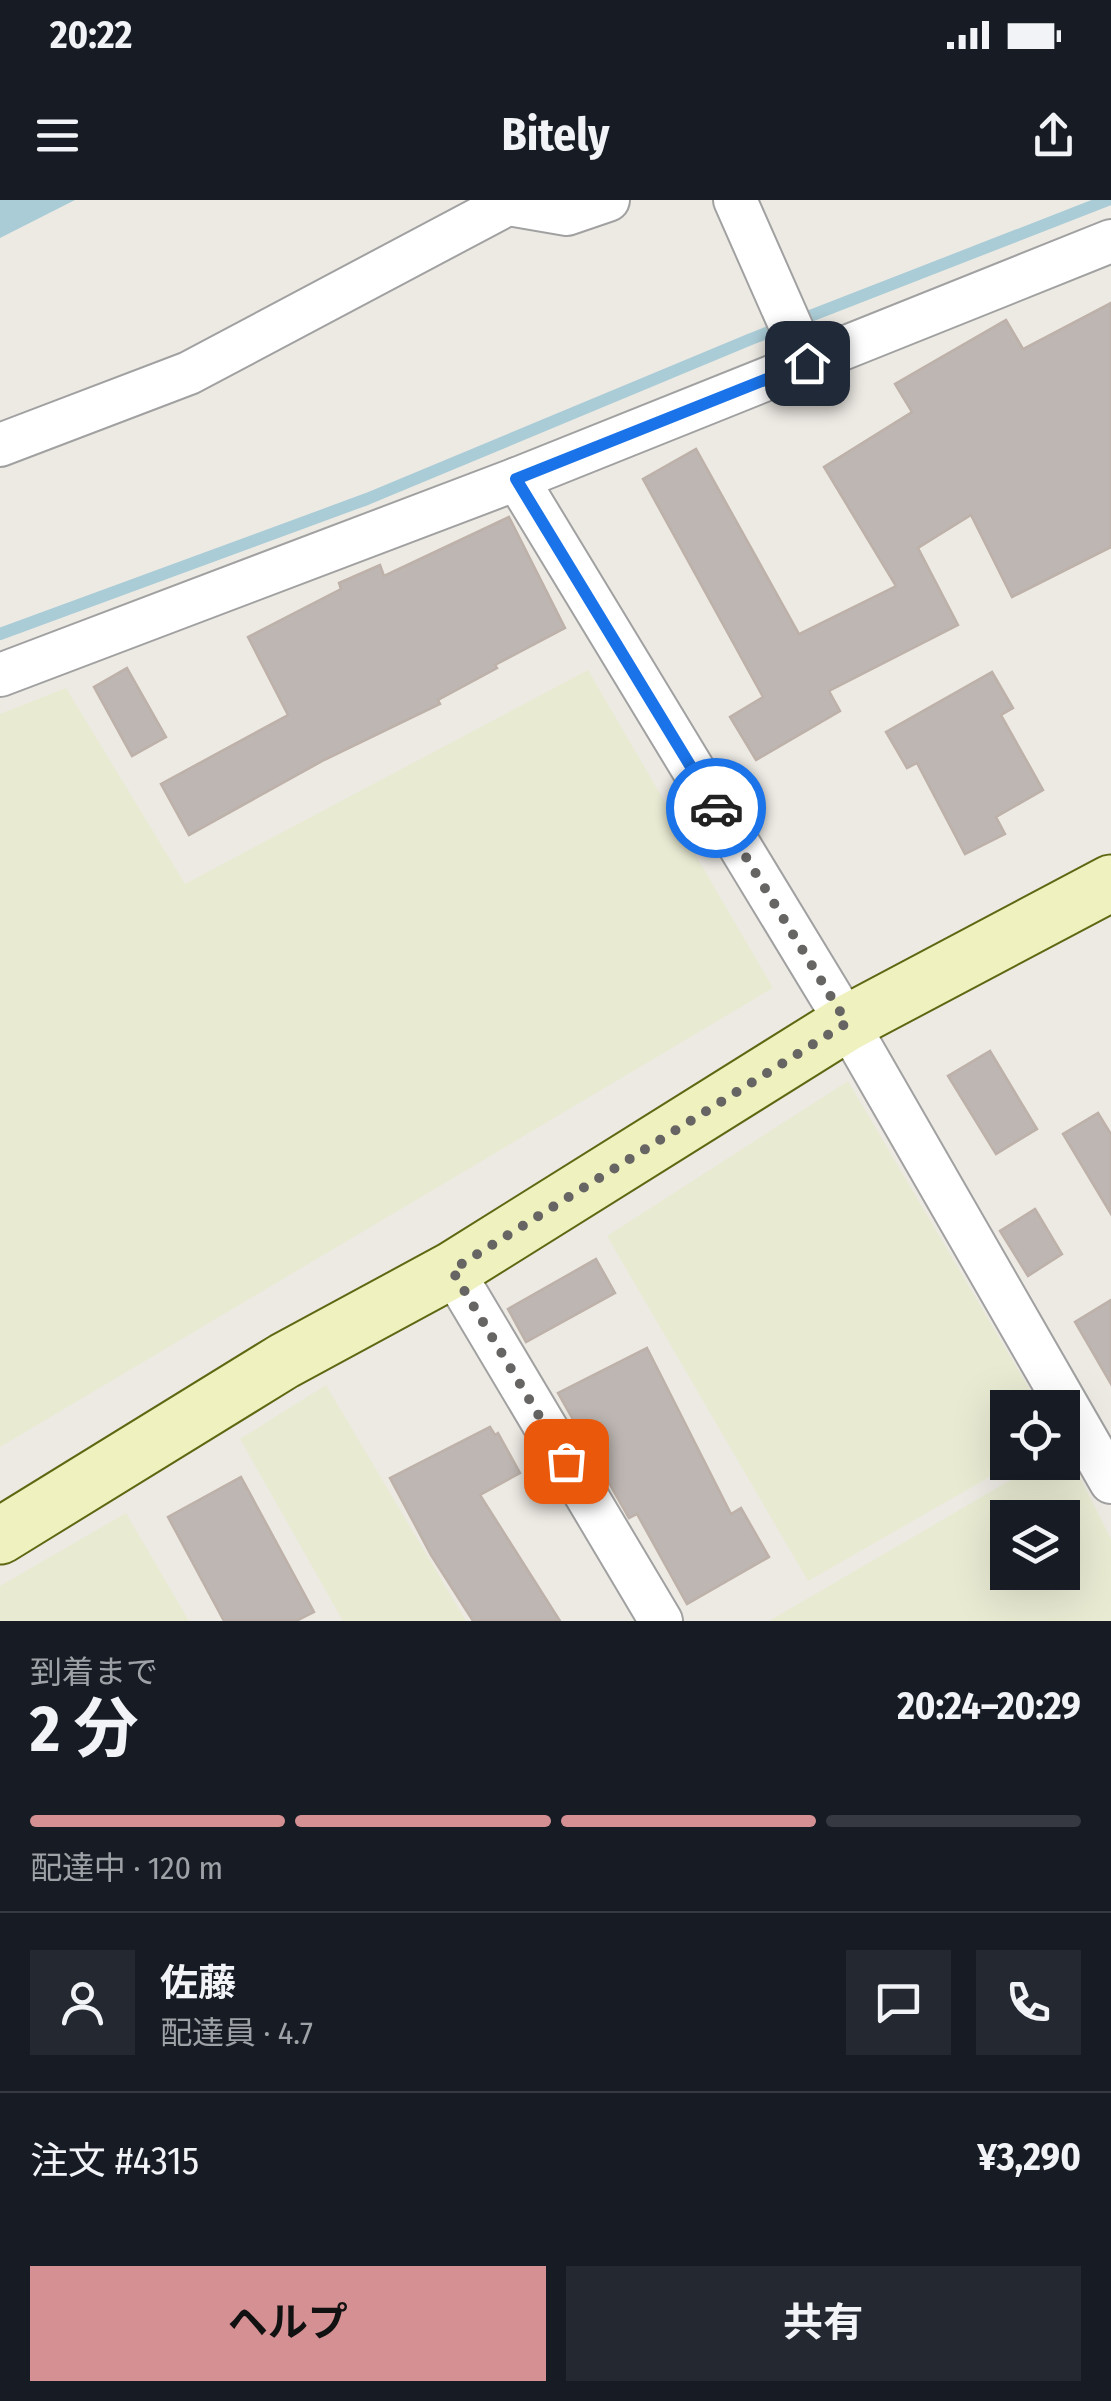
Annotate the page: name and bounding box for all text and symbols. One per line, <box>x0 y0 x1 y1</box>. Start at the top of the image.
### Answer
text: 20:22 <box>50 12 132 58</box>
icon: menu <box>30 108 85 163</box>
text: Bitely <box>502 108 609 162</box>
icon: share <box>1026 108 1081 163</box>
pin <box>765 321 850 406</box>
icon: home <box>780 336 835 391</box>
courier <box>666 758 766 858</box>
icon: car <box>689 781 744 836</box>
map controls <box>990 1390 1080 1590</box>
button: locate <box>990 1390 1080 1480</box>
pin <box>524 1419 609 1504</box>
icon: bag <box>539 1434 594 1489</box>
button: layers <box>990 1500 1080 1590</box>
text: 到着まで <box>30 1653 158 1691</box>
text: 20:24–20:29 <box>897 1683 1081 1729</box>
text: 2 分 <box>30 1690 139 1768</box>
text: 配達中 · 120 m <box>30 1849 223 1887</box>
button: person <box>30 1950 135 2055</box>
button: chat <box>846 1950 951 2055</box>
button: phone <box>976 1950 1081 2055</box>
text: 佐藤 <box>160 1960 236 2006</box>
text: 配達員 · 4.7 <box>160 2014 313 2052</box>
text: ¥3,290 <box>977 2134 1081 2180</box>
text: 注文 #4315 <box>30 2138 199 2184</box>
button: ヘルプ <box>30 2266 546 2381</box>
button: 共有 <box>566 2266 1081 2381</box>

